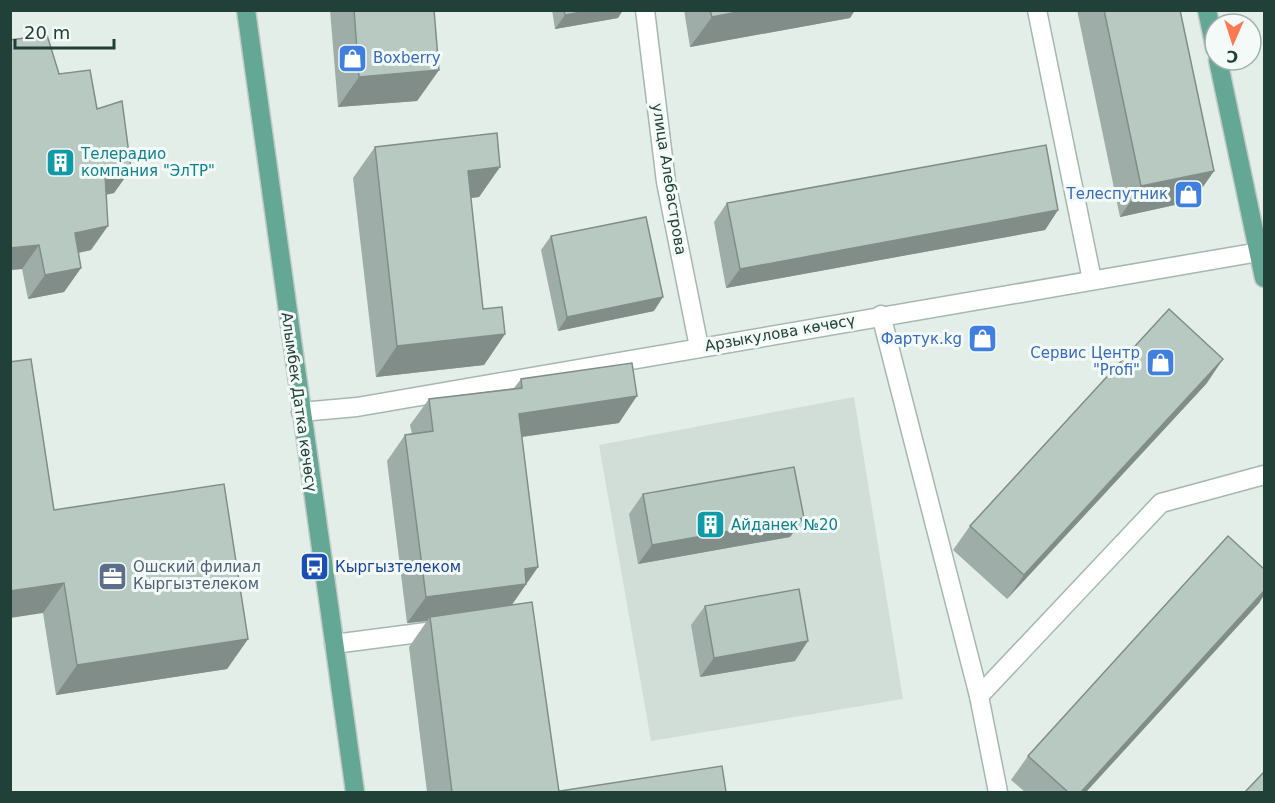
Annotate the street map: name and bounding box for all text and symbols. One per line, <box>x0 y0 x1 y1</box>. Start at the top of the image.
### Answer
scale bar <box>15 12 114 50</box>
north arrow <box>1203 12 1263 72</box>
text: 20 m <box>24 22 70 43</box>
shop icon: Boxberry <box>336 42 368 74</box>
text: С <box>1226 47 1239 66</box>
place label: Boxberry <box>373 49 441 67</box>
street label: улица Алебастрова <box>648 102 690 256</box>
place label: Телерадио компания "ЭлТР" <box>80 145 215 180</box>
building icon: Телерадио компания "ЭлТР" <box>44 147 76 179</box>
shop icon: Телеспутник <box>1173 178 1205 210</box>
place label: Телеспутник <box>1066 185 1168 203</box>
street label: Алымбек Датка көчөсү <box>277 311 321 493</box>
street label: Арзыкулова көчөсү <box>703 311 857 355</box>
shop icon: Фартук.kg <box>967 323 999 355</box>
place label: Фартук.kg <box>881 330 962 348</box>
place label: Сервис Центр "Profi" <box>1030 344 1140 379</box>
shop icon: Сервис Центр "Profi" <box>1145 346 1177 378</box>
building icon: Айданек №20 <box>694 509 726 541</box>
place label: Айданек №20 <box>731 516 838 534</box>
bus stop icon: Кыргызтелеком <box>298 551 330 583</box>
place label: Ошский филиал Кыргызтелеком <box>133 558 261 593</box>
place label: Кыргызтелеком <box>335 558 461 576</box>
office icon: Ошский филиал Кыргызтелеком <box>96 560 128 592</box>

